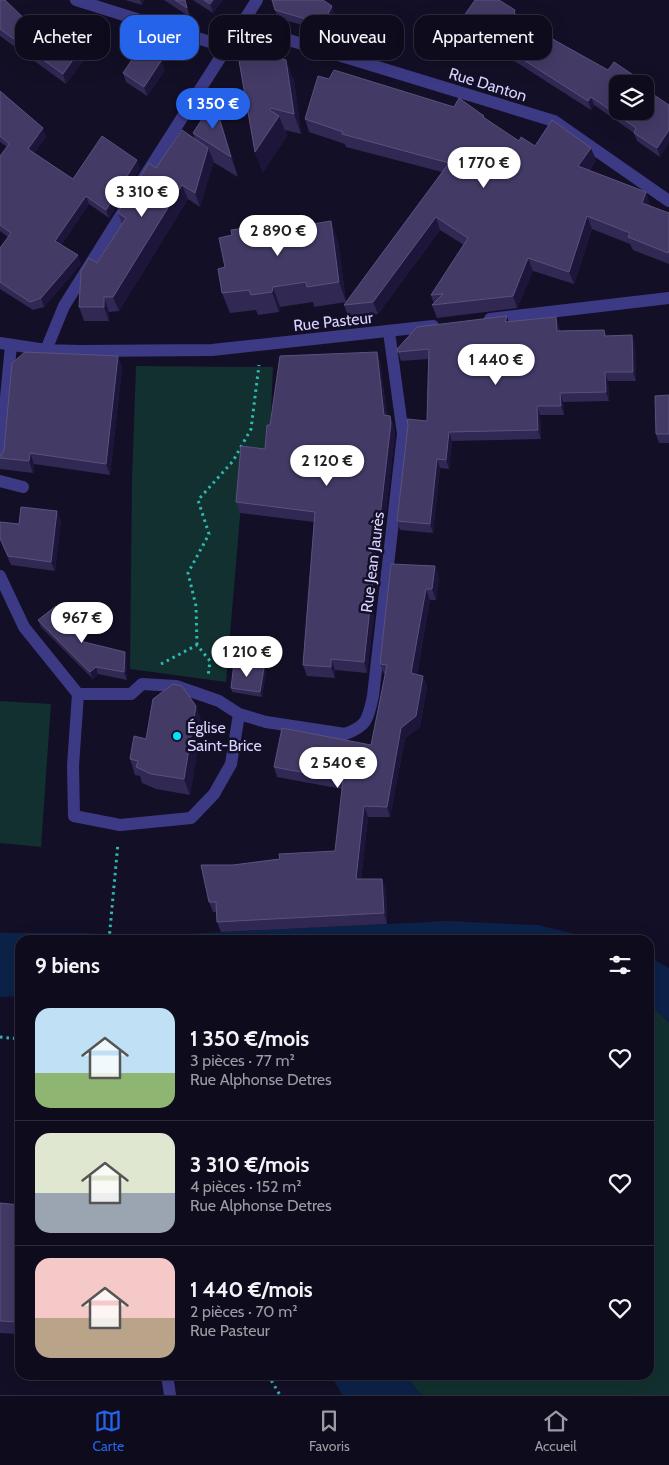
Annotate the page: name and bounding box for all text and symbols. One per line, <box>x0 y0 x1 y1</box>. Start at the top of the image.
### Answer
chip: Acheter <box>15 15 110 60</box>
chip: Louer <box>120 15 199 60</box>
chip: Filtres <box>209 15 290 60</box>
chip: Nouveau <box>300 15 404 60</box>
chip: Appartement <box>414 15 552 60</box>
street label: Rue Danton <box>446 64 529 105</box>
map controls <box>609 75 654 120</box>
button: layers <box>609 75 654 120</box>
pin: 1 350 € <box>167 88 259 130</box>
text: 1 350 € <box>187 94 239 113</box>
pin: 1 770 € <box>438 146 530 189</box>
text: 1 770 € <box>459 153 509 172</box>
pin: 3 310 € <box>96 176 188 218</box>
text: 3 310 € <box>116 182 168 201</box>
pin: 2 890 € <box>232 214 324 257</box>
text: 2 890 € <box>250 221 306 240</box>
street label: Rue Pasteur <box>292 308 375 335</box>
pin: 1 440 € <box>450 344 542 386</box>
text: 1 440 € <box>469 350 523 369</box>
pin: 2 120 € <box>281 444 373 487</box>
text: 2 120 € <box>301 451 353 470</box>
street label: Rue Jean Jaurès <box>357 510 388 614</box>
pin: 967 € <box>47 602 117 644</box>
text: 967 € <box>62 608 102 627</box>
pin: 1 210 € <box>201 636 293 678</box>
text: 1 210 € <box>222 642 272 661</box>
place label: Église Saint-Brice <box>187 718 262 755</box>
marker: Église Saint-Brice <box>171 730 183 742</box>
pin: 2 540 € <box>292 746 384 789</box>
text: 2 540 € <box>310 753 366 772</box>
icon: filters <box>606 951 634 979</box>
text: 9 biens <box>35 953 100 978</box>
text: 1 350 €/mois <box>190 1026 309 1051</box>
icon: home <box>75 1028 135 1088</box>
icon: heart <box>606 1044 634 1072</box>
text: 3 pièces · 77 m² <box>190 1051 295 1070</box>
text: Rue Alphonse Detres <box>190 1070 332 1089</box>
text: 3 310 €/mois <box>190 1152 309 1177</box>
icon: home <box>75 1153 135 1213</box>
icon: heart <box>606 1169 634 1197</box>
text: 4 pièces · 152 m² <box>190 1177 302 1196</box>
text: Rue Alphonse Detres <box>190 1196 332 1215</box>
text: 1 440 €/mois <box>190 1277 313 1302</box>
icon: home <box>75 1278 135 1338</box>
icon: heart <box>606 1294 634 1322</box>
text: 2 pièces · 70 m² <box>190 1302 297 1321</box>
text: Rue Pasteur <box>190 1321 270 1340</box>
tab: Carte <box>92 1407 124 1455</box>
tab: Favoris <box>309 1407 350 1455</box>
tab: Accueil <box>535 1407 577 1455</box>

